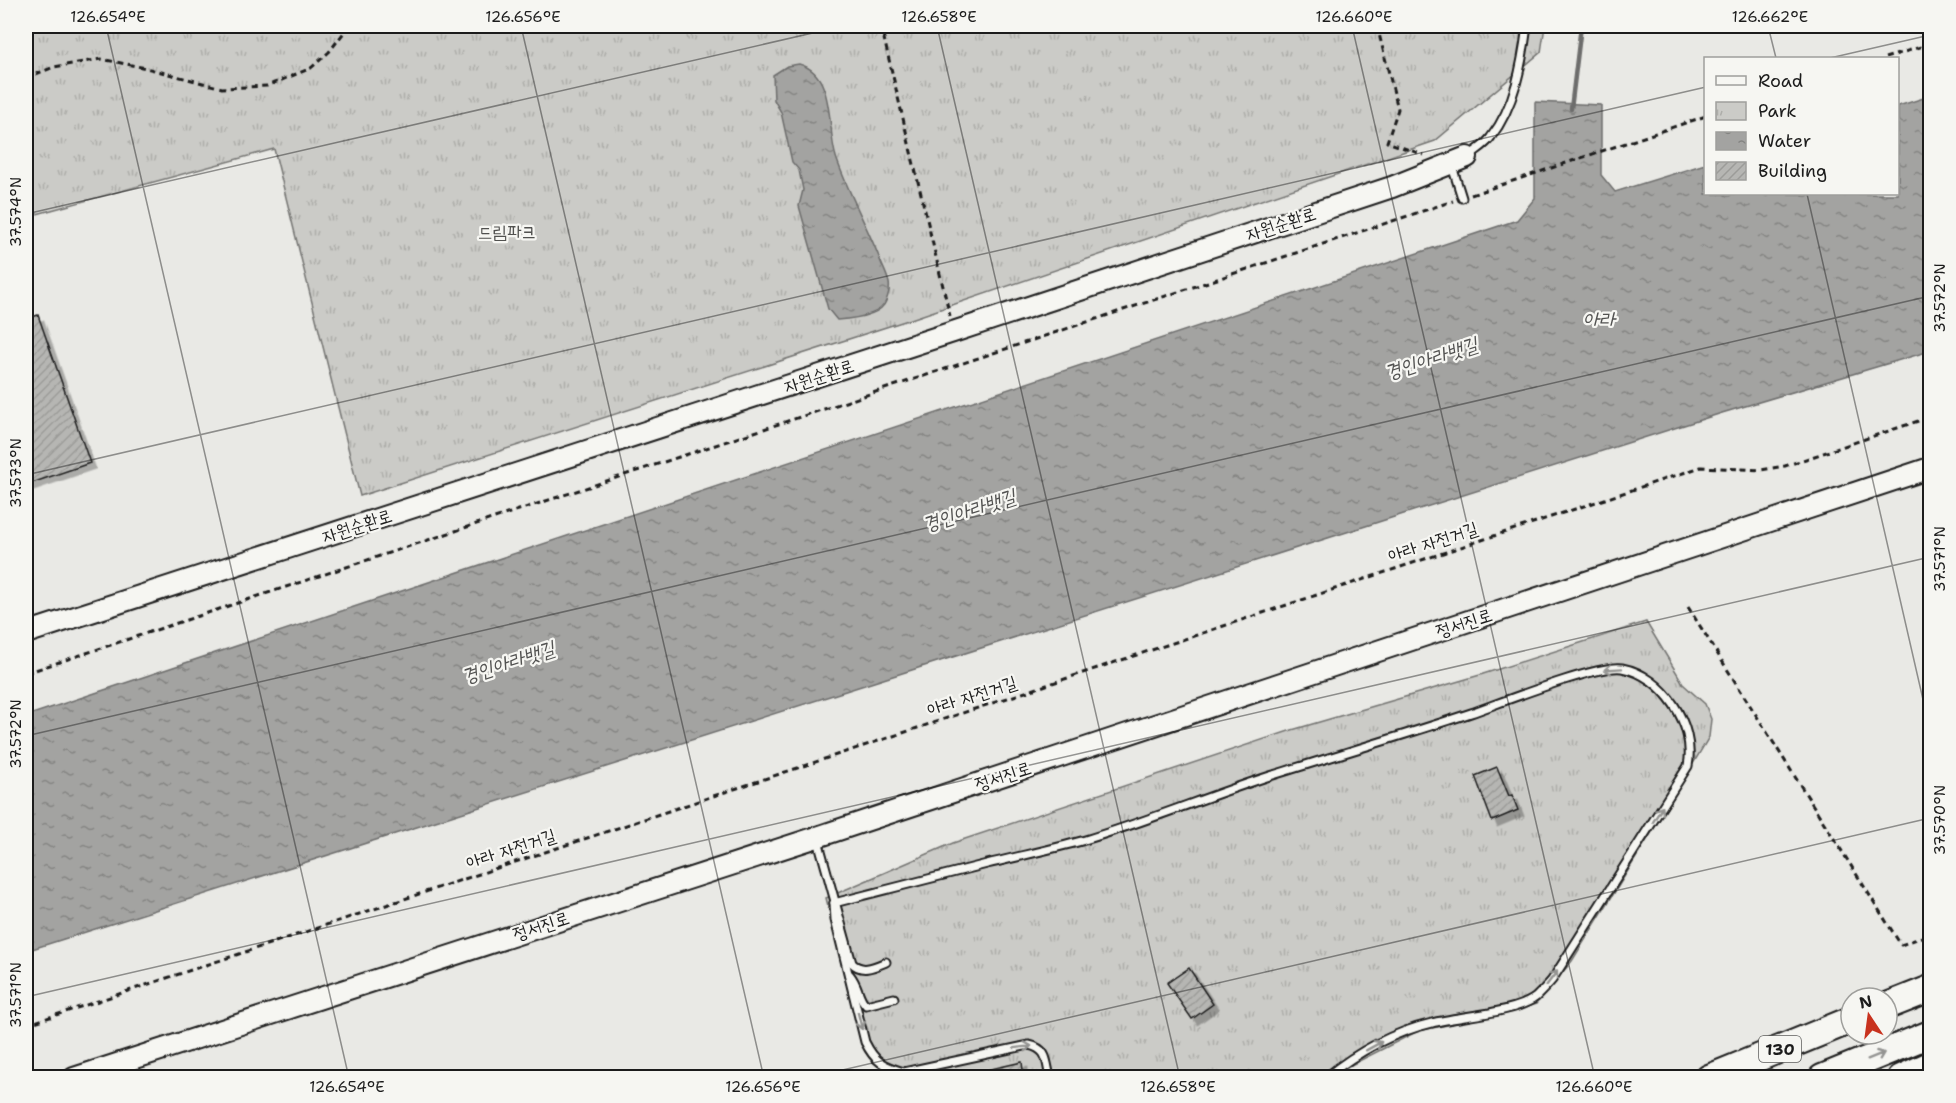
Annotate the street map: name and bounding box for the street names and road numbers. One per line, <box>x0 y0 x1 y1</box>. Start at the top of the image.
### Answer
street label: 자원순환로 <box>1243 201 1319 247</box>
street label: 자원순환로 <box>781 353 857 399</box>
street label: 자원순환로 <box>319 503 395 549</box>
street label: 아라 자전거길 <box>1385 516 1481 568</box>
street label: 정서진로 <box>1433 603 1495 643</box>
street label: 아라 자전거길 <box>924 670 1020 722</box>
street label: 정서진로 <box>972 756 1034 796</box>
street label: 아라 자전거길 <box>463 823 559 875</box>
street label: 정서진로 <box>510 906 572 946</box>
road number: 130 <box>1759 1036 1801 1062</box>

